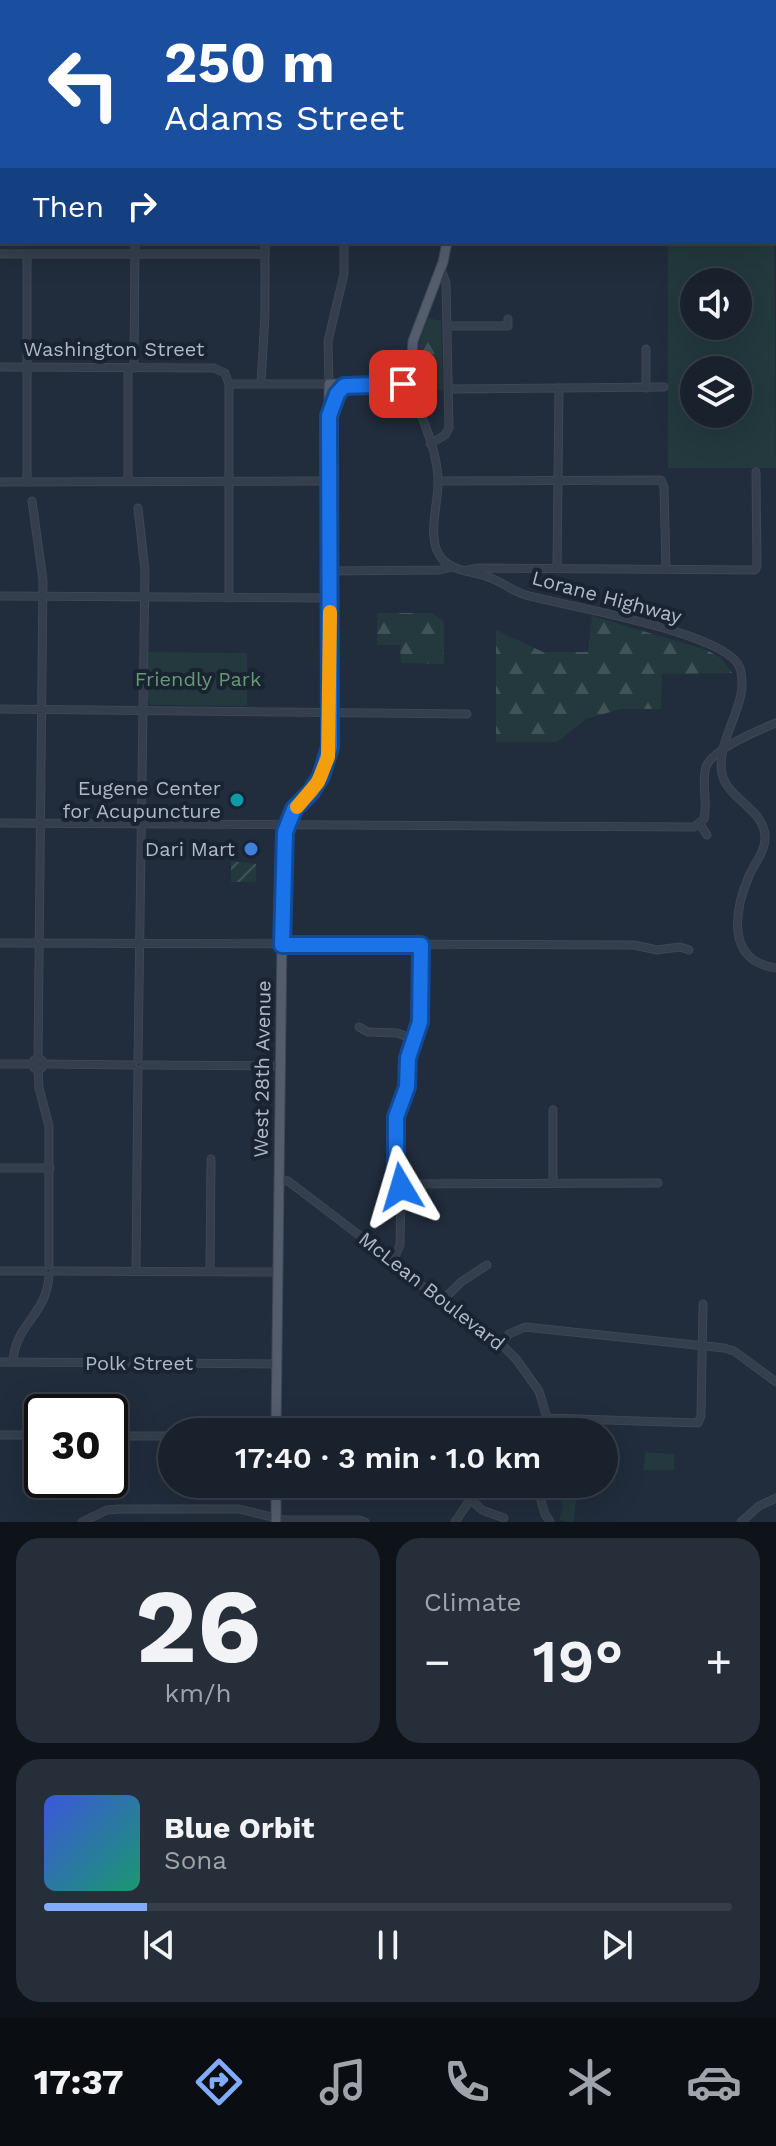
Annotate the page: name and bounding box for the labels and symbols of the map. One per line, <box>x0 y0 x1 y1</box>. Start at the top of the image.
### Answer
street label: Washington Street <box>24 337 205 361</box>
pin <box>369 350 437 418</box>
street label: Lorane Highway <box>530 565 685 629</box>
park label: Friendly Park <box>135 667 261 691</box>
place label: Eugene Center for Acupuncture <box>63 776 221 823</box>
marker: Eugene Center for Acupuncture <box>228 791 246 809</box>
place label: Dari Mart <box>145 837 236 861</box>
marker: Dari Mart <box>242 840 260 858</box>
street label: West 28th Avenue <box>248 980 276 1158</box>
position arrow <box>359 1145 443 1229</box>
street label: McLean Boulevard <box>354 1227 510 1355</box>
street label: Polk Street <box>85 1351 194 1375</box>
speed limit sign: 30 <box>24 1394 128 1498</box>

